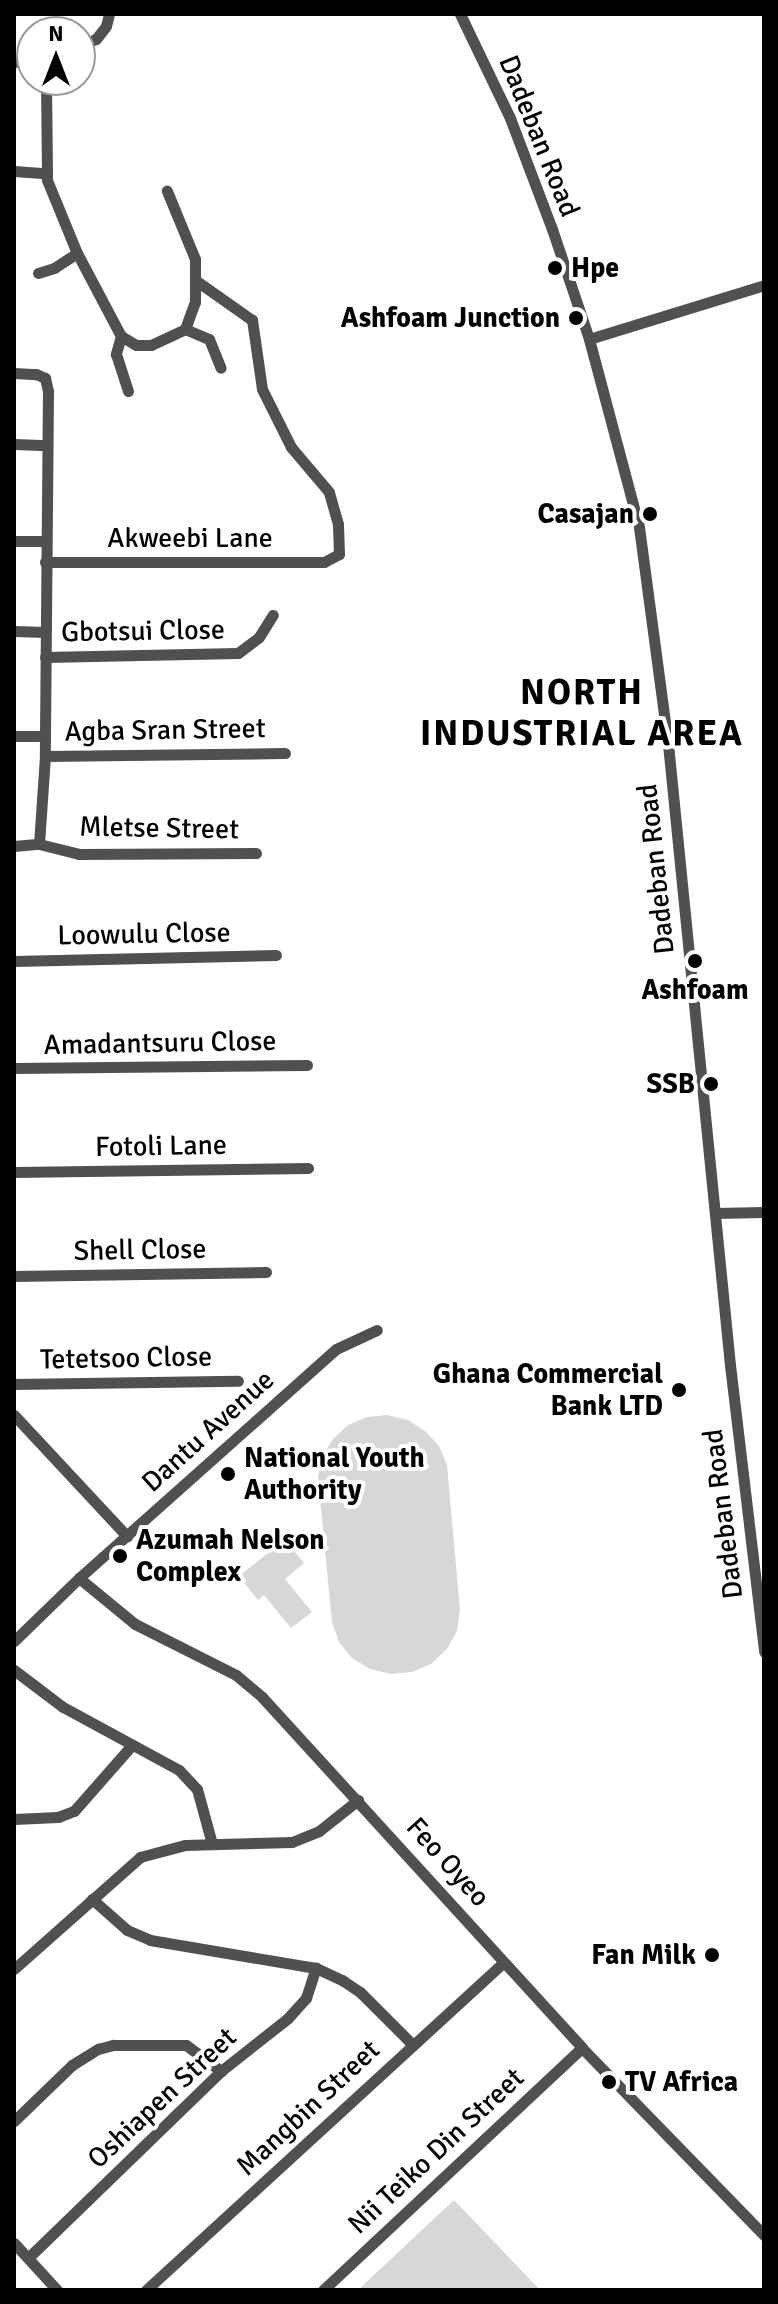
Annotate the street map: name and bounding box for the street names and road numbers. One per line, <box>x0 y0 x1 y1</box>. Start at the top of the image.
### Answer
street label: Dadeban Road <box>491 50 587 222</box>
street label: Akweebi Lane <box>107 521 273 555</box>
street label: Gbotsui Close <box>61 613 225 649</box>
street label: Agba Sran Street <box>64 711 266 749</box>
street label: Dadeban Road <box>630 782 682 956</box>
street label: Mletse Street <box>79 810 239 846</box>
street label: Loowulu Close <box>57 916 231 952</box>
street label: Amadantsuru Close <box>43 1024 277 1062</box>
street label: Fotoli Lane <box>95 1128 227 1164</box>
street label: Shell Close <box>73 1232 207 1268</box>
street label: Tetetsoo Close <box>40 1340 212 1376</box>
street label: Dantu Avenue <box>135 1363 281 1499</box>
street label: Dadeban Road <box>696 1427 750 1601</box>
street label: Feo Oyeo <box>399 1810 497 1914</box>
street label: Oshiapen Street <box>81 2021 243 2175</box>
street label: Mangbin Street <box>229 2033 387 2183</box>
street label: Nii Teiko Din Street <box>341 2061 531 2241</box>

